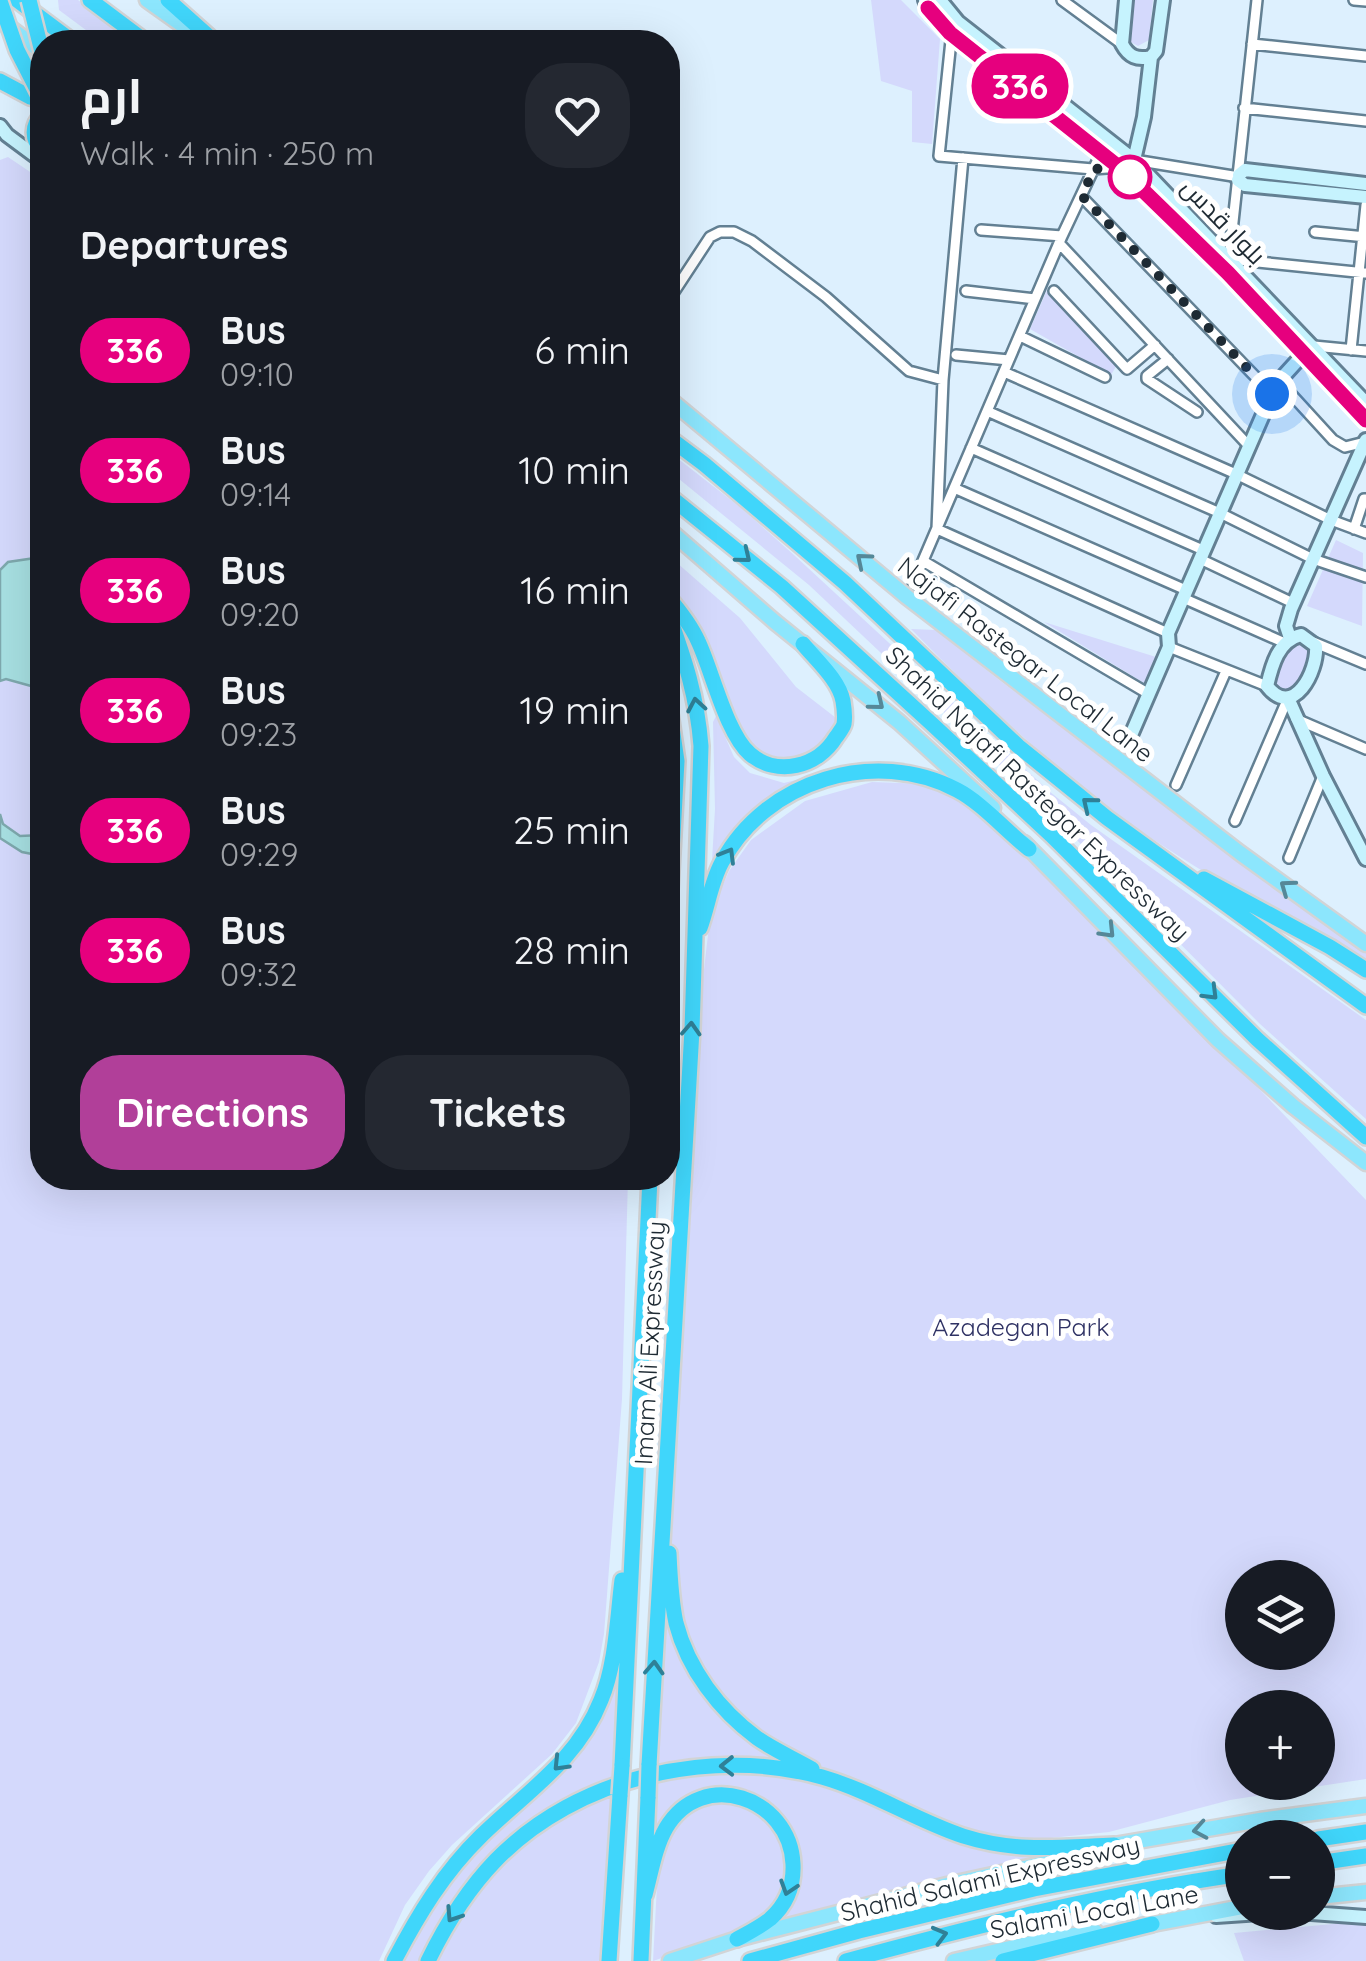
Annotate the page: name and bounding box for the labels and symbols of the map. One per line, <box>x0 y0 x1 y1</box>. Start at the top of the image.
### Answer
line badge: 336 <box>962 54 1078 118</box>
unlabelled marker <box>1109 156 1151 198</box>
street label: بلوار قدس <box>1175 171 1273 271</box>
your location <box>1247 369 1297 419</box>
one-way arrow <box>733 544 751 562</box>
street label: Najafi Rastegar Local Lane <box>892 550 1160 768</box>
one-way arrow <box>857 554 875 572</box>
street label: Shahid Najafi Rastegar Expressway <box>879 639 1197 947</box>
one-way arrow <box>865 691 883 709</box>
one-way arrow <box>686 697 707 713</box>
one-way arrow <box>1083 798 1101 816</box>
one-way arrow <box>716 848 735 866</box>
one-way arrow <box>1280 881 1298 899</box>
one-way arrow <box>1097 919 1115 937</box>
one-way arrow <box>1199 982 1217 1000</box>
one-way arrow <box>681 1021 702 1037</box>
street label: Imam Ali Expressway <box>627 1220 671 1466</box>
park label: Azadegan Park <box>932 1311 1110 1342</box>
one-way arrow <box>643 1660 664 1676</box>
one-way arrow <box>554 1752 572 1771</box>
one-way arrow <box>718 1755 734 1777</box>
one-way arrow <box>1192 1819 1208 1840</box>
street label: Shahid Salami Expressway <box>837 1828 1143 1928</box>
street label: Salami Local Lane <box>987 1877 1201 1945</box>
one-way arrow <box>780 1878 800 1895</box>
one-way arrow <box>447 1904 466 1922</box>
one-way arrow <box>931 1926 949 1947</box>

